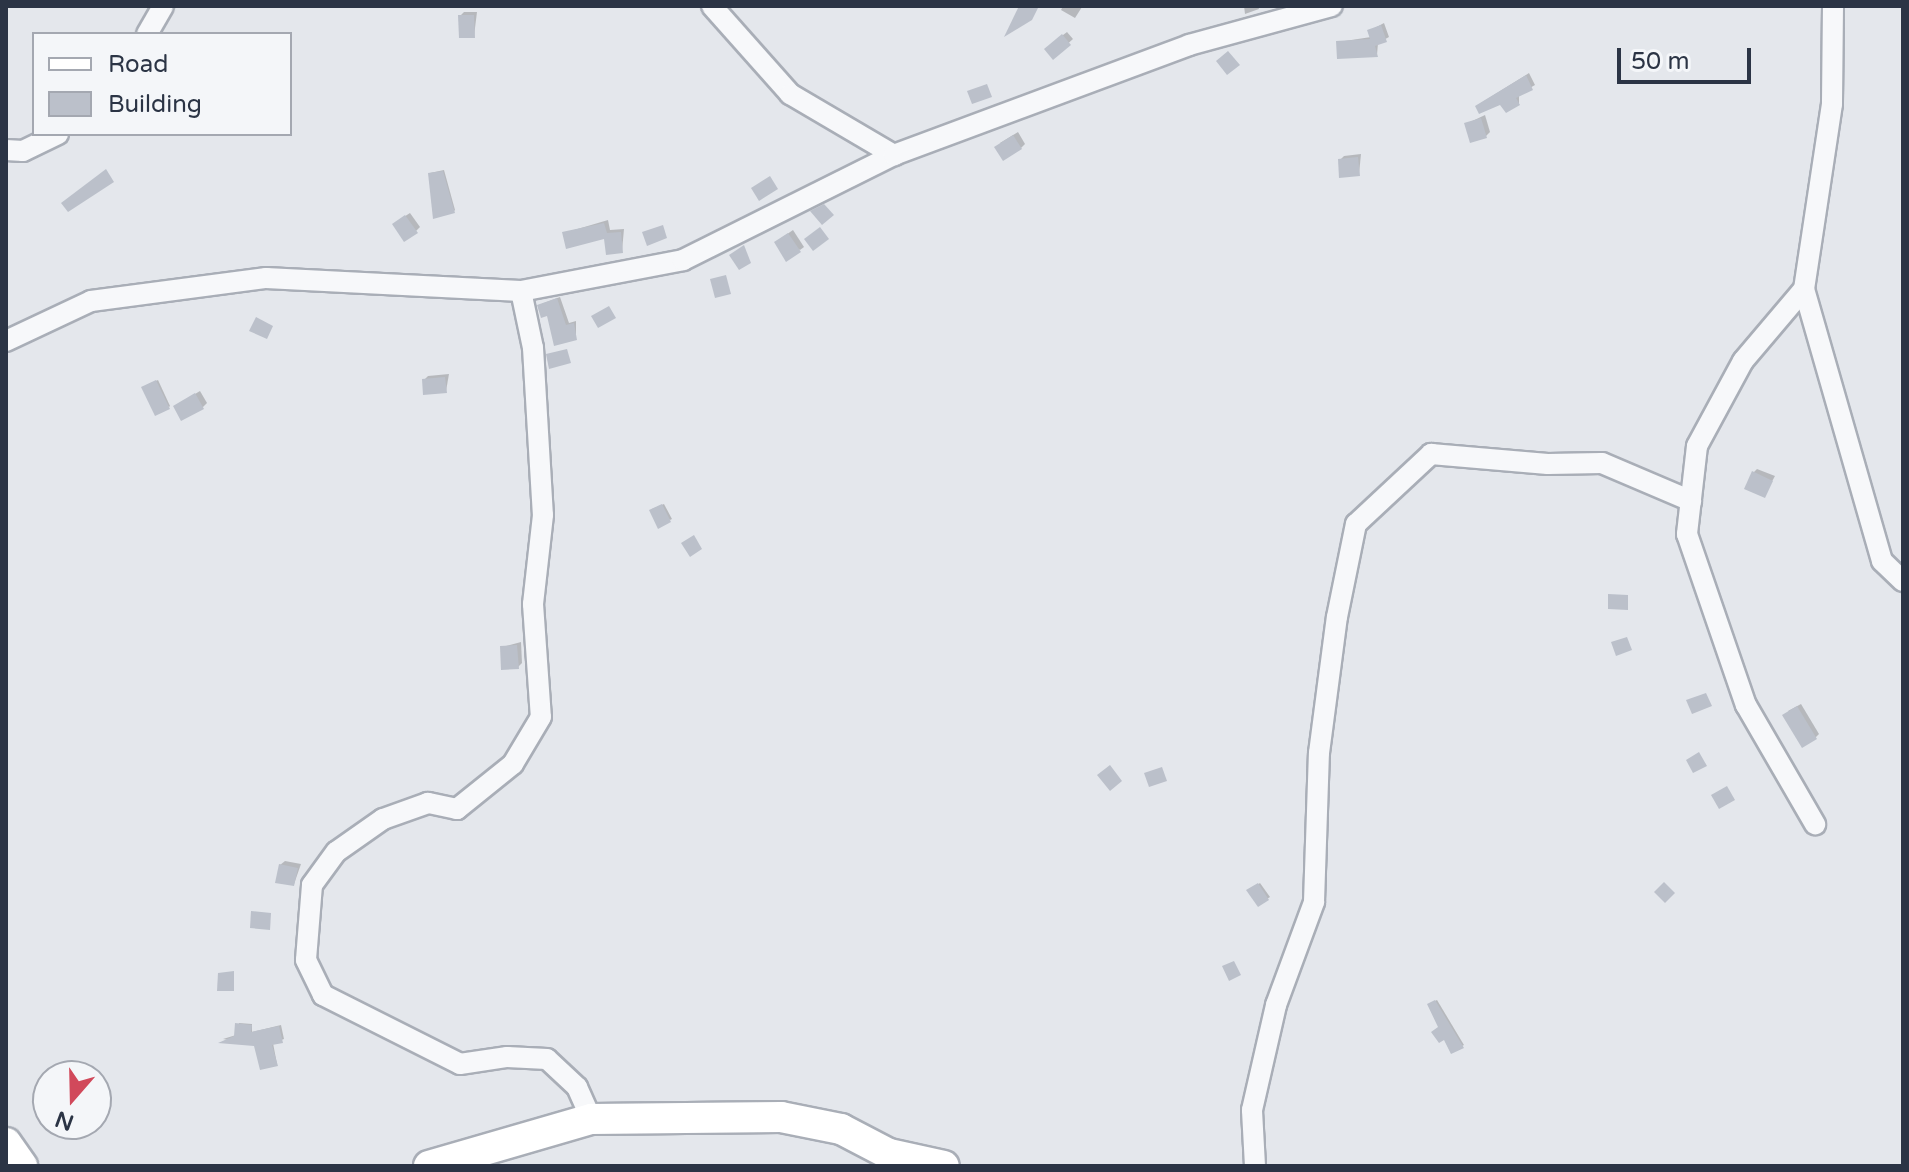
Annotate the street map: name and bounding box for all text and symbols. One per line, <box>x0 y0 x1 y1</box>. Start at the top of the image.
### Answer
legend <box>32 32 292 136</box>
scale bar <box>1621 32 1755 82</box>
text: 50 m <box>1631 47 1689 76</box>
text: Road <box>108 50 168 79</box>
text: Building <box>108 90 202 119</box>
north arrow <box>32 1060 112 1140</box>
text: N <box>52 1105 77 1136</box>

